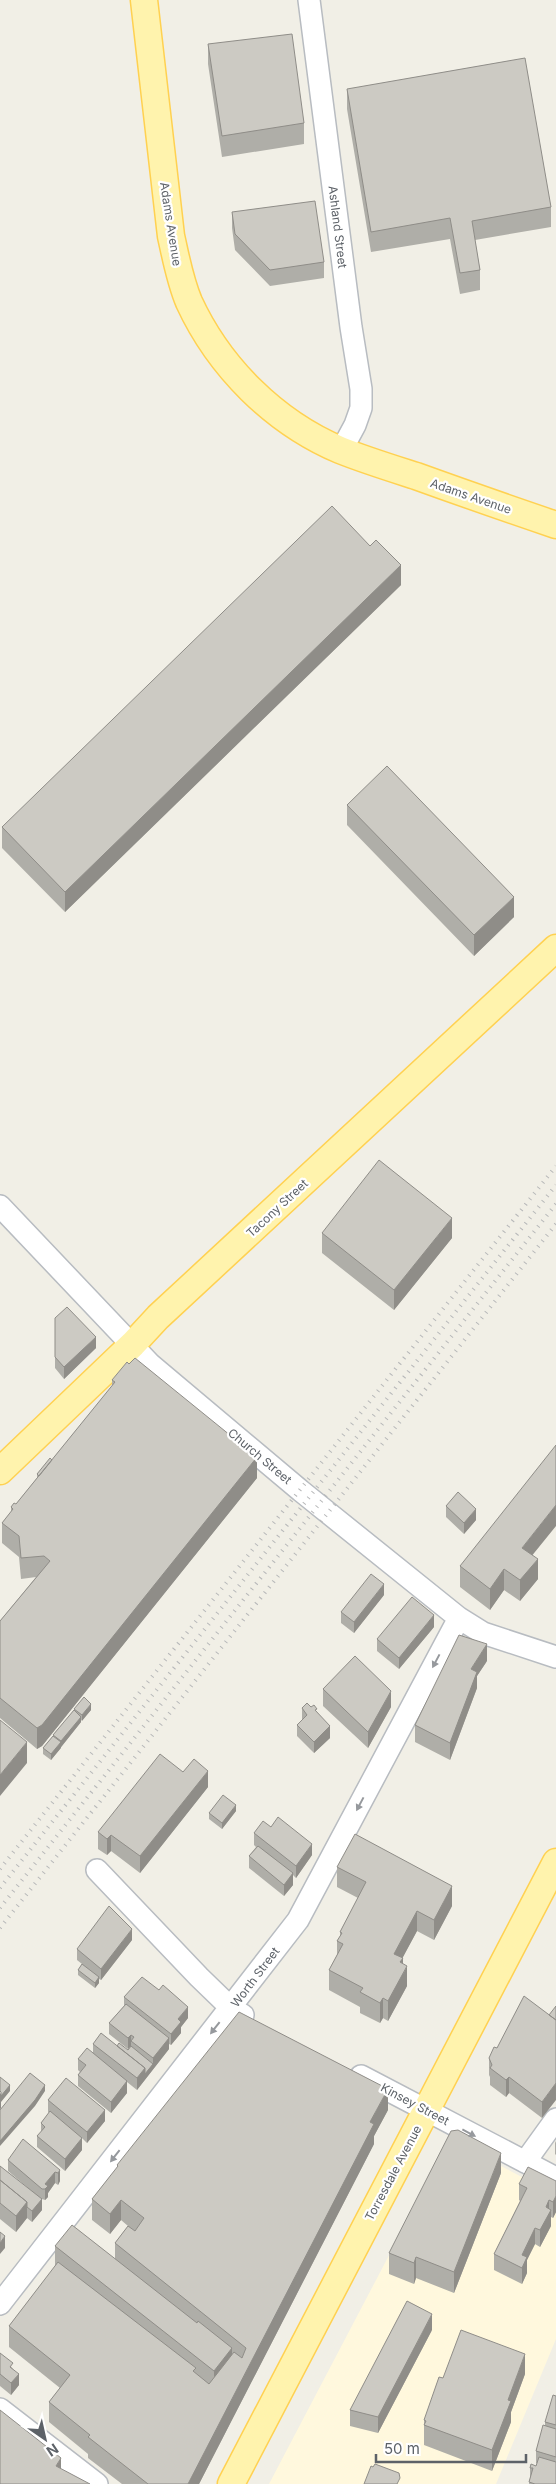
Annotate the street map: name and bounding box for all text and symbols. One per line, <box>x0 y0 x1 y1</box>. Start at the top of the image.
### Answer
street label: Adams Avenue <box>157 181 185 267</box>
street label: Ashland Street <box>325 185 351 269</box>
street label: Adams Avenue <box>428 475 514 517</box>
street label: Tacony Street <box>243 1176 311 1240</box>
street label: Church Street <box>225 1425 295 1487</box>
one-way arrow <box>432 1653 440 1668</box>
one-way arrow <box>355 1797 364 1811</box>
street label: Worth Street <box>228 1944 283 2010</box>
one-way arrow <box>210 2021 221 2034</box>
street label: Kinsey Street <box>378 2080 452 2128</box>
street label: Torresdale Avenue <box>362 2123 424 2223</box>
one-way arrow <box>462 2129 477 2137</box>
one-way arrow <box>110 2150 121 2163</box>
north arrow <box>20 2414 70 2464</box>
scale bar <box>376 2432 526 2464</box>
text: 50 m <box>384 2439 420 2458</box>
text: N <box>43 2440 62 2460</box>

